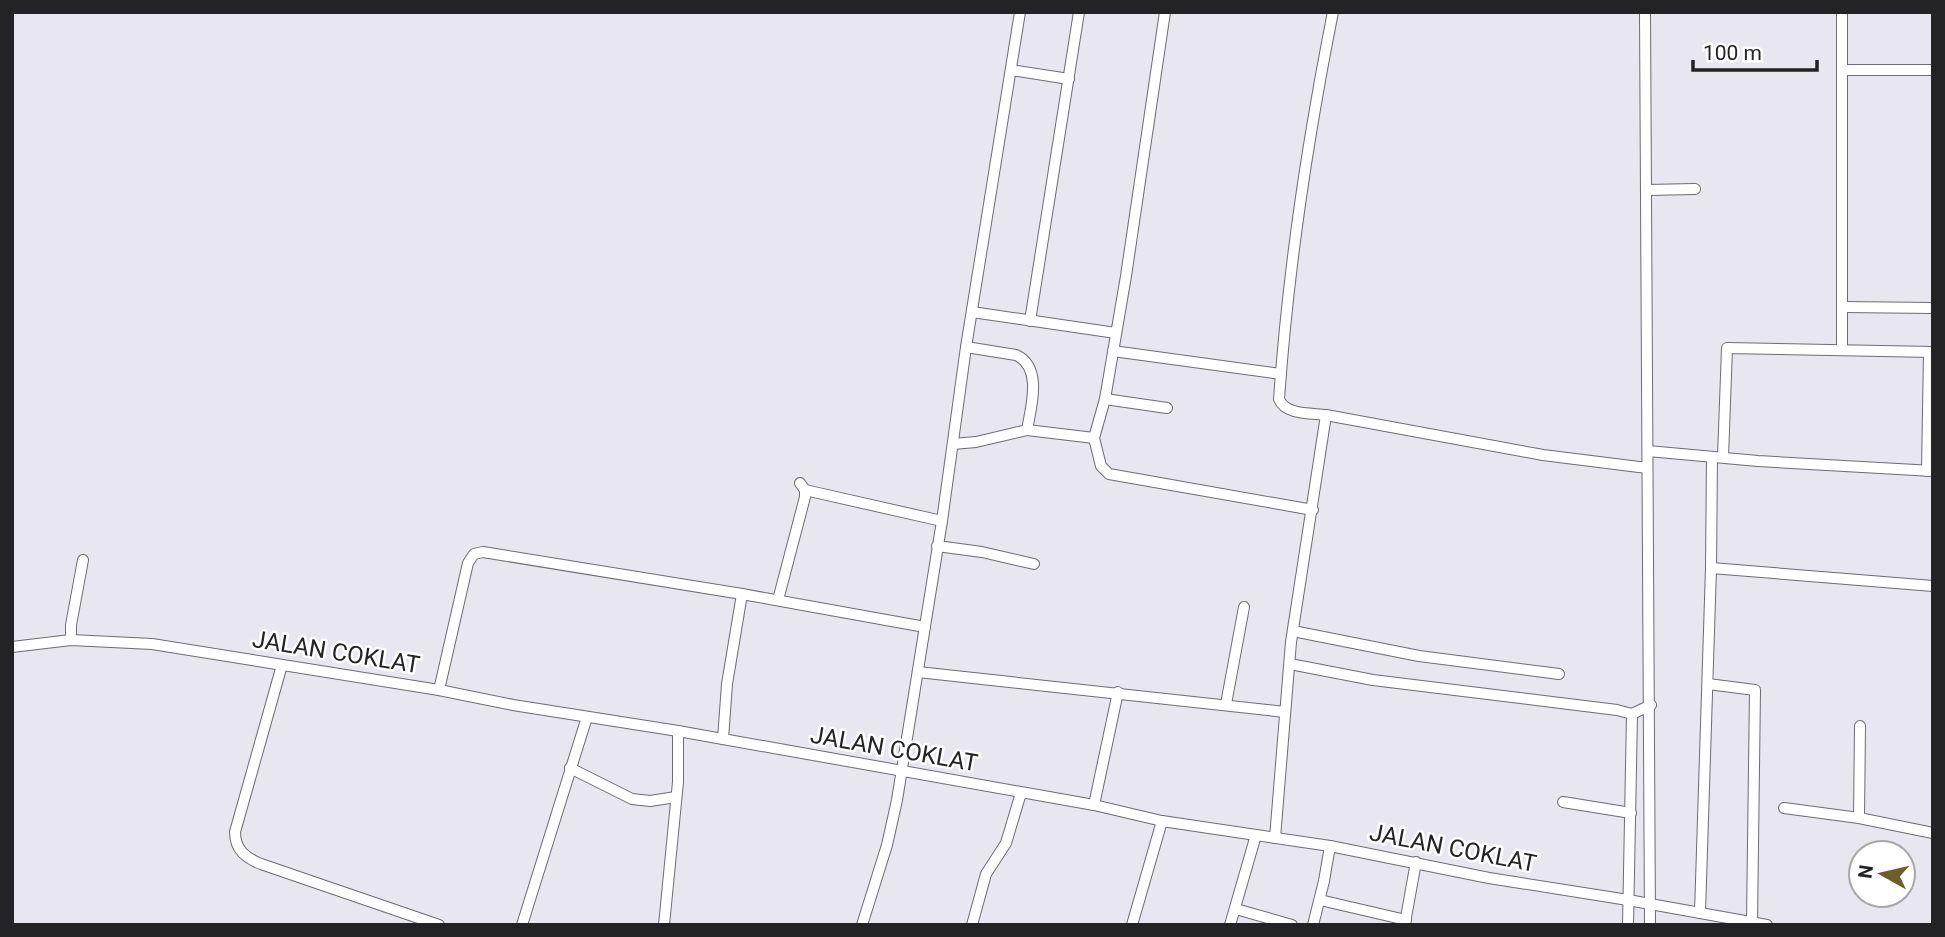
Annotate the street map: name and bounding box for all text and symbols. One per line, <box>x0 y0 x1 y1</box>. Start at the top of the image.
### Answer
scale bar <box>1693 28 1817 72</box>
text: 100 m <box>1703 41 1762 65</box>
street label: JALAN COKLAT <box>250 625 422 679</box>
street label: JALAN COKLAT <box>808 721 980 777</box>
street label: JALAN COKLAT <box>1367 818 1539 878</box>
north arrow <box>1847 839 1917 909</box>
text: N <box>1853 863 1878 880</box>

